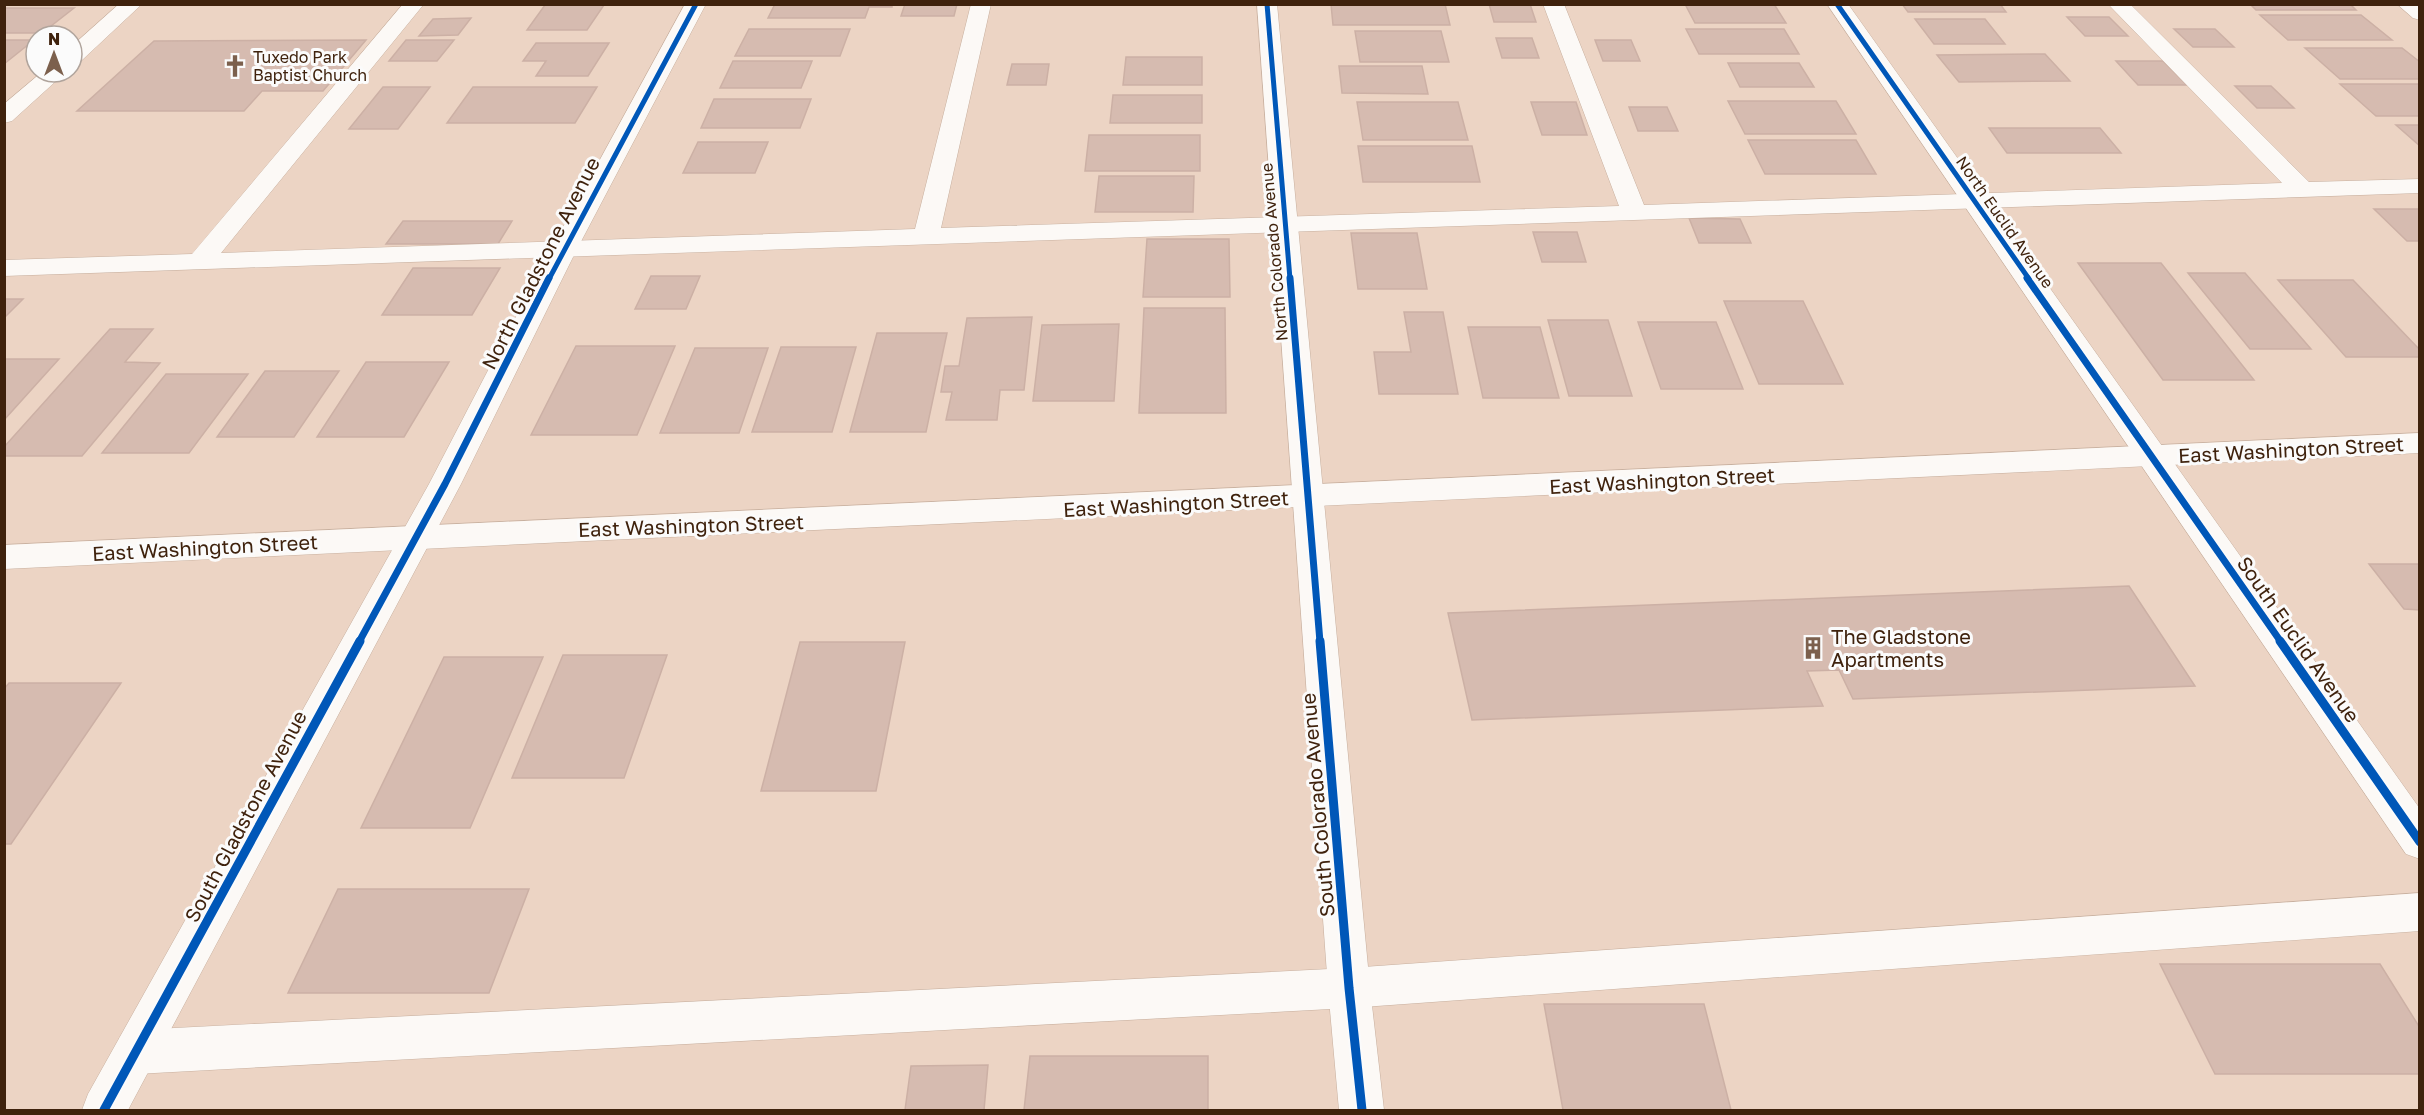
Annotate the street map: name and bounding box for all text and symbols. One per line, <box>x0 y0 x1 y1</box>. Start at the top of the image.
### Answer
north arrow <box>24 24 84 84</box>
text: N <box>48 29 60 49</box>
place label: Tuxedo Park Baptist Church <box>253 47 367 85</box>
church icon: Tuxedo Park Baptist Church <box>222 53 248 79</box>
street label: North Euclid Avenue <box>1952 152 2058 292</box>
street label: North Gladstone Avenue <box>476 153 604 373</box>
street label: North Colorado Avenue <box>1256 162 1292 342</box>
street label: East Washington Street <box>2178 431 2404 467</box>
street label: East Washington Street <box>1549 462 1775 498</box>
street label: East Washington Street <box>1063 485 1289 521</box>
street label: East Washington Street <box>578 509 804 541</box>
street label: East Washington Street <box>92 529 318 565</box>
street label: South Euclid Avenue <box>2233 551 2365 727</box>
place label: The Gladstone Apartments <box>1831 624 1971 671</box>
building icon: The Gladstone Apartments <box>1800 635 1826 661</box>
street label: South Colorado Avenue <box>1295 692 1339 918</box>
street label: South Gladstone Avenue <box>179 706 311 926</box>

